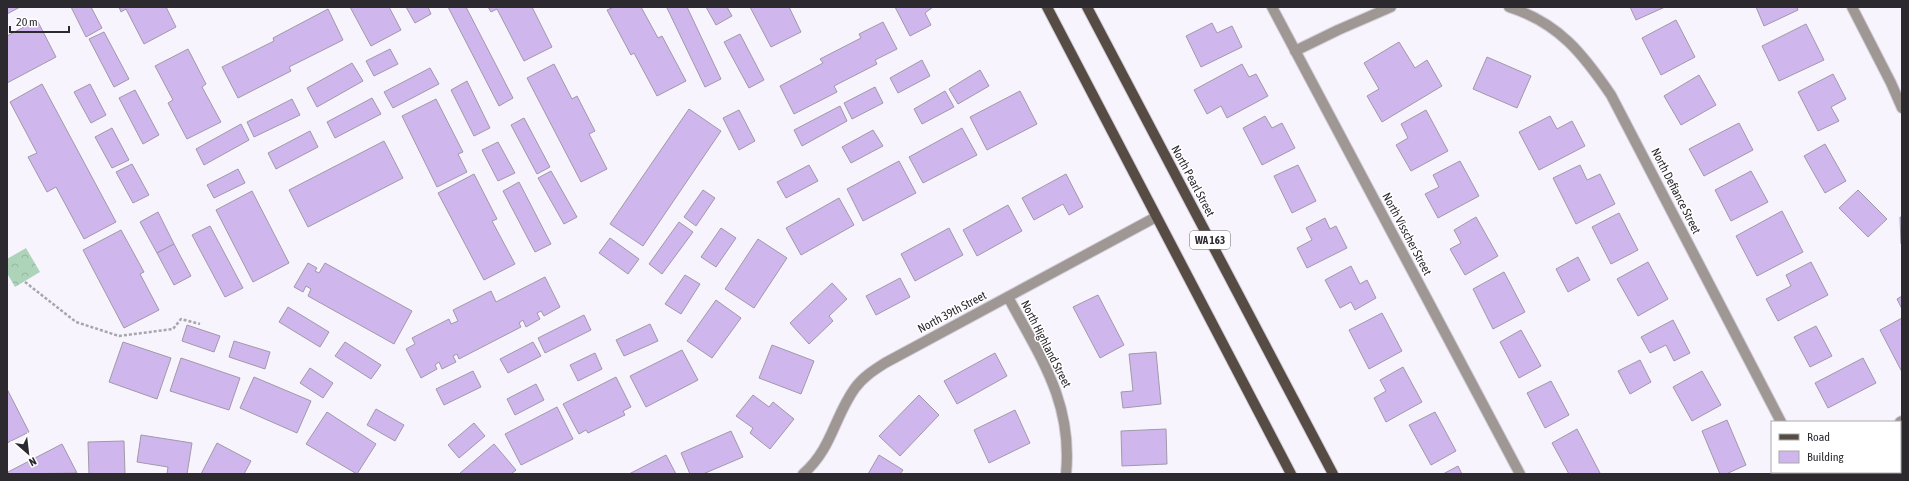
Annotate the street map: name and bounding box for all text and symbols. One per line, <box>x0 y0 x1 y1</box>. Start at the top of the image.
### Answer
scale bar <box>10 8 69 34</box>
text: 20 m <box>16 15 38 29</box>
street label: North Pearl Street <box>1168 143 1218 219</box>
street label: North Defiance Street <box>1648 146 1704 237</box>
street label: North Visscher Street <box>1379 190 1435 278</box>
road number: WA 163 <box>1190 231 1230 249</box>
street label: North 39th Street <box>915 288 989 336</box>
street label: North Highland Street <box>1018 298 1074 390</box>
legend <box>1771 421 1901 473</box>
text: Road <box>1807 430 1830 444</box>
north arrow <box>8 433 48 473</box>
text: Building <box>1807 450 1845 464</box>
text: N <box>27 455 38 469</box>

